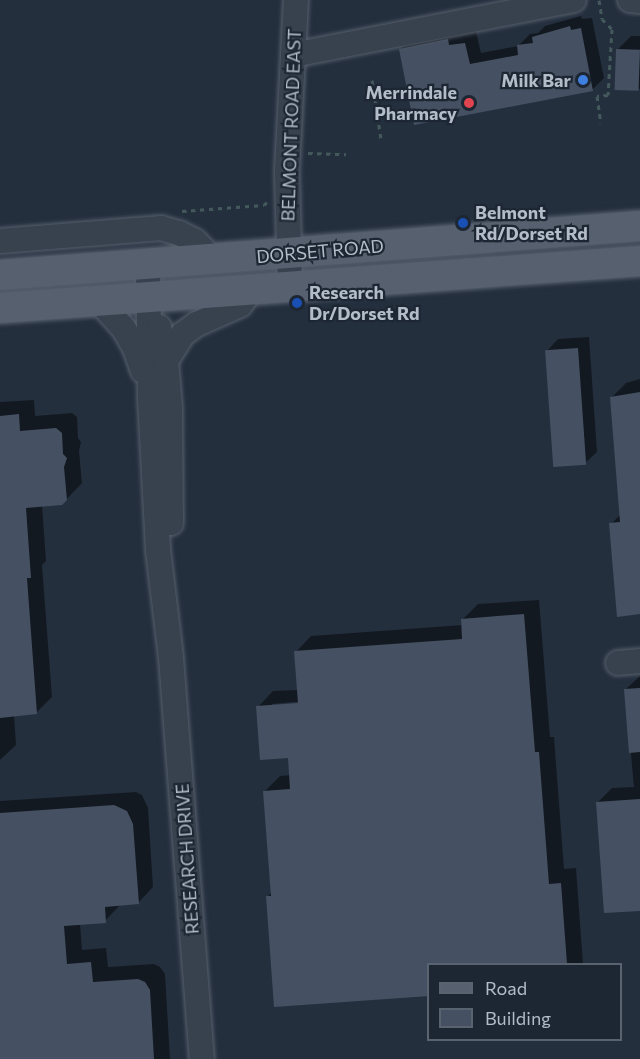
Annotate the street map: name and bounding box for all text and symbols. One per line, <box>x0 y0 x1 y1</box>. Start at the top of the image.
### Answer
street label: BELMONT ROAD EAST <box>277 28 305 222</box>
place label: Milk Bar <box>501 69 571 91</box>
marker: Milk Bar <box>576 73 590 87</box>
place label: Merrindale Pharmacy <box>366 82 457 124</box>
marker: Merrindale Pharmacy <box>462 96 476 110</box>
place label: Belmont Rd/Dorset Rd <box>475 202 588 244</box>
marker: Belmont Rd/Dorset Rd <box>456 216 470 230</box>
street label: DORSET ROAD <box>255 235 385 267</box>
place label: Research Dr/Dorset Rd <box>309 282 419 324</box>
marker: Research Dr/Dorset Rd <box>290 296 304 310</box>
street label: RESEARCH DRIVE <box>171 783 203 935</box>
legend <box>427 963 622 1041</box>
text: Road <box>485 977 527 999</box>
text: Building <box>485 1007 551 1029</box>

